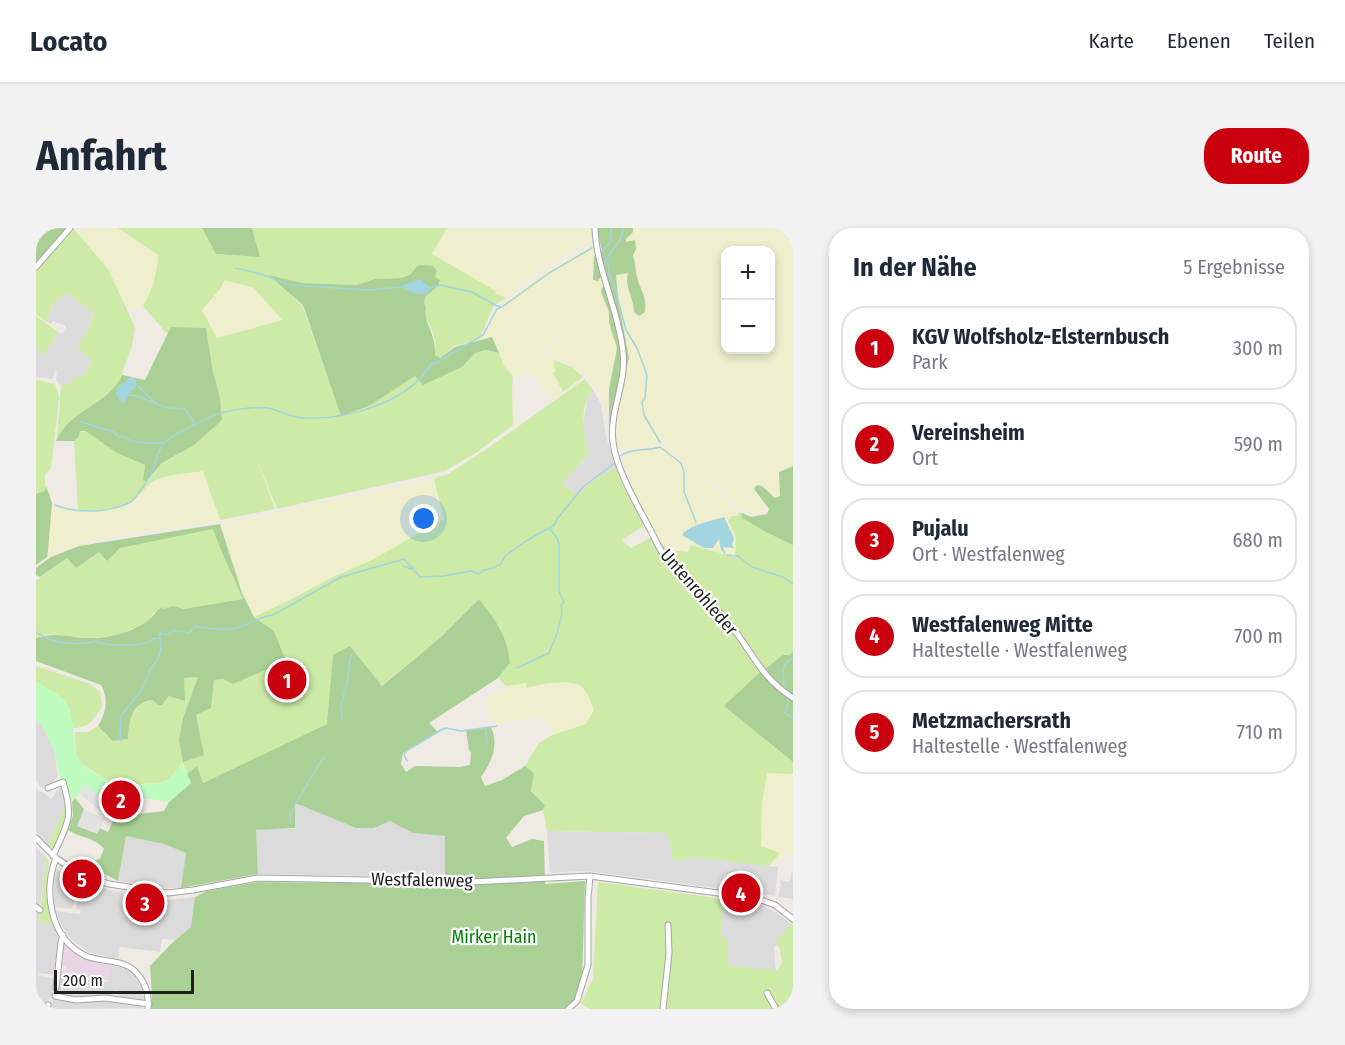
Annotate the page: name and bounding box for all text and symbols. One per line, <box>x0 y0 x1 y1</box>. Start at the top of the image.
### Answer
text: Locato <box>30 25 108 58</box>
text: Karte <box>1088 28 1134 54</box>
text: Ebenen <box>1167 28 1231 54</box>
text: Teilen <box>1264 28 1315 54</box>
button: Route <box>1204 128 1309 184</box>
text: Anfahrt <box>36 131 167 181</box>
map controls <box>721 246 775 354</box>
button: + <box>721 246 775 300</box>
text: In der Nähe <box>853 252 977 283</box>
text: 5 Ergebnisse <box>1183 255 1285 279</box>
button: − <box>721 300 775 354</box>
text: KGV Wolfsholz-Elsternbusch <box>912 323 1169 350</box>
text: 1 <box>870 336 879 360</box>
text: 300 m <box>1233 336 1283 360</box>
text: Park <box>912 350 948 374</box>
text: Vereinsheim <box>912 419 1025 446</box>
text: 2 <box>870 432 879 456</box>
text: 590 m <box>1234 432 1283 456</box>
text: Ort <box>912 446 938 470</box>
your location <box>409 504 438 533</box>
text: Pujalu <box>912 515 969 542</box>
text: 3 <box>870 528 879 552</box>
text: 680 m <box>1233 528 1283 552</box>
text: Ort · Westfalenweg <box>912 542 1065 566</box>
street label: Untenrohleder <box>656 544 743 640</box>
text: Westfalenweg Mitte <box>912 611 1093 638</box>
text: 4 <box>869 624 880 648</box>
text: 700 m <box>1234 624 1283 648</box>
text: Haltestelle · Westfalenweg <box>912 638 1127 662</box>
pin: 1 <box>268 658 306 702</box>
text: Metzmachersrath <box>912 707 1071 734</box>
text: 5 <box>870 720 879 744</box>
text: 710 m <box>1237 720 1283 744</box>
text: Haltestelle · Westfalenweg <box>912 734 1127 758</box>
pin: 2 <box>102 778 140 822</box>
pin: 5 <box>62 856 102 902</box>
street label: Westfalenweg <box>371 868 474 892</box>
pin: 4 <box>722 870 760 916</box>
pin: 3 <box>126 880 164 926</box>
park label: Mirker Hain <box>452 926 537 948</box>
scale bar <box>54 967 194 994</box>
text: 200 m <box>63 971 103 990</box>

